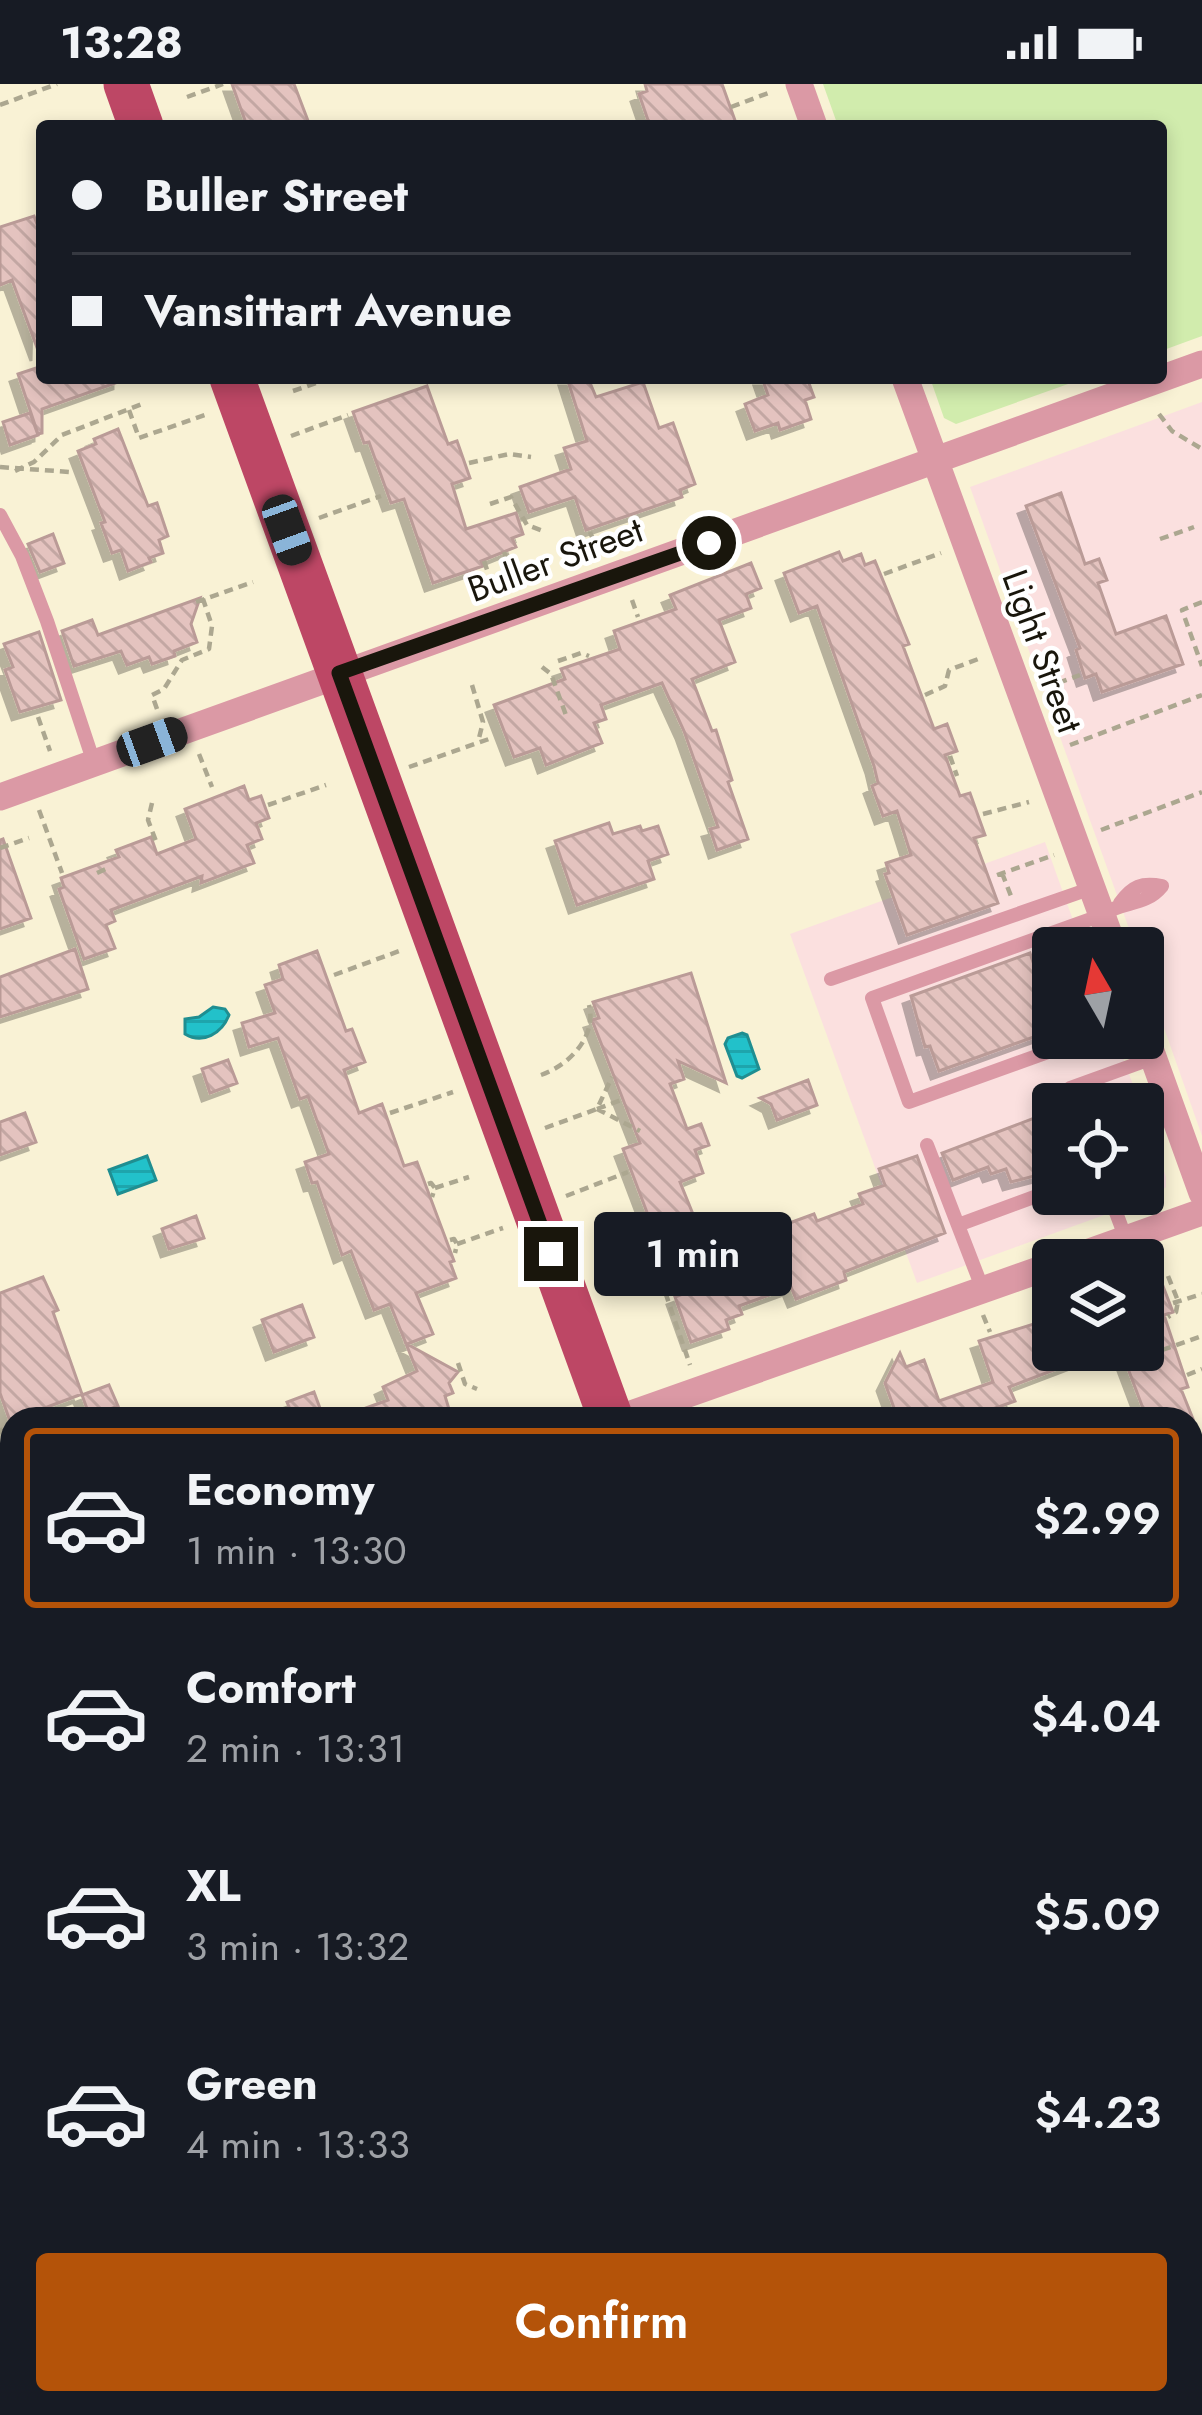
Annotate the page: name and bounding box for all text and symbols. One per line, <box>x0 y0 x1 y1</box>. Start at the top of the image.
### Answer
text: 13:28 <box>60 10 183 75</box>
text: Buller Street <box>144 163 408 228</box>
text: Vansittart Avenue <box>144 278 512 343</box>
car <box>258 490 316 570</box>
street label: Buller Street <box>460 503 650 615</box>
route start <box>682 516 736 570</box>
street label: Light Street <box>989 562 1097 740</box>
car <box>112 713 192 771</box>
north arrow <box>1032 927 1164 1059</box>
map controls <box>1032 927 1164 1371</box>
button: locate <box>1032 1083 1164 1215</box>
callout: 1 min <box>593 1212 791 1296</box>
text: 1 min <box>646 1225 740 1282</box>
route end <box>524 1227 578 1281</box>
button: layers <box>1032 1239 1164 1371</box>
text: Economy <box>186 1457 374 1522</box>
icon: car <box>42 1464 150 1572</box>
text: $2.99 <box>1034 1486 1161 1551</box>
text: 1 min · 13:30 <box>186 1522 407 1579</box>
text: Comfort <box>186 1655 356 1720</box>
icon: car <box>42 1662 150 1770</box>
text: $4.04 <box>1031 1684 1161 1749</box>
text: 2 min · 13:31 <box>186 1720 405 1777</box>
text: XL <box>186 1853 241 1918</box>
icon: car <box>42 1860 150 1968</box>
text: $5.09 <box>1034 1882 1161 1947</box>
text: 3 min · 13:32 <box>186 1918 409 1975</box>
text: Green <box>186 2051 318 2116</box>
icon: car <box>42 2058 150 2166</box>
text: $4.23 <box>1034 2080 1161 2145</box>
text: 4 min · 13:33 <box>186 2116 410 2173</box>
button: Confirm <box>36 2253 1167 2391</box>

